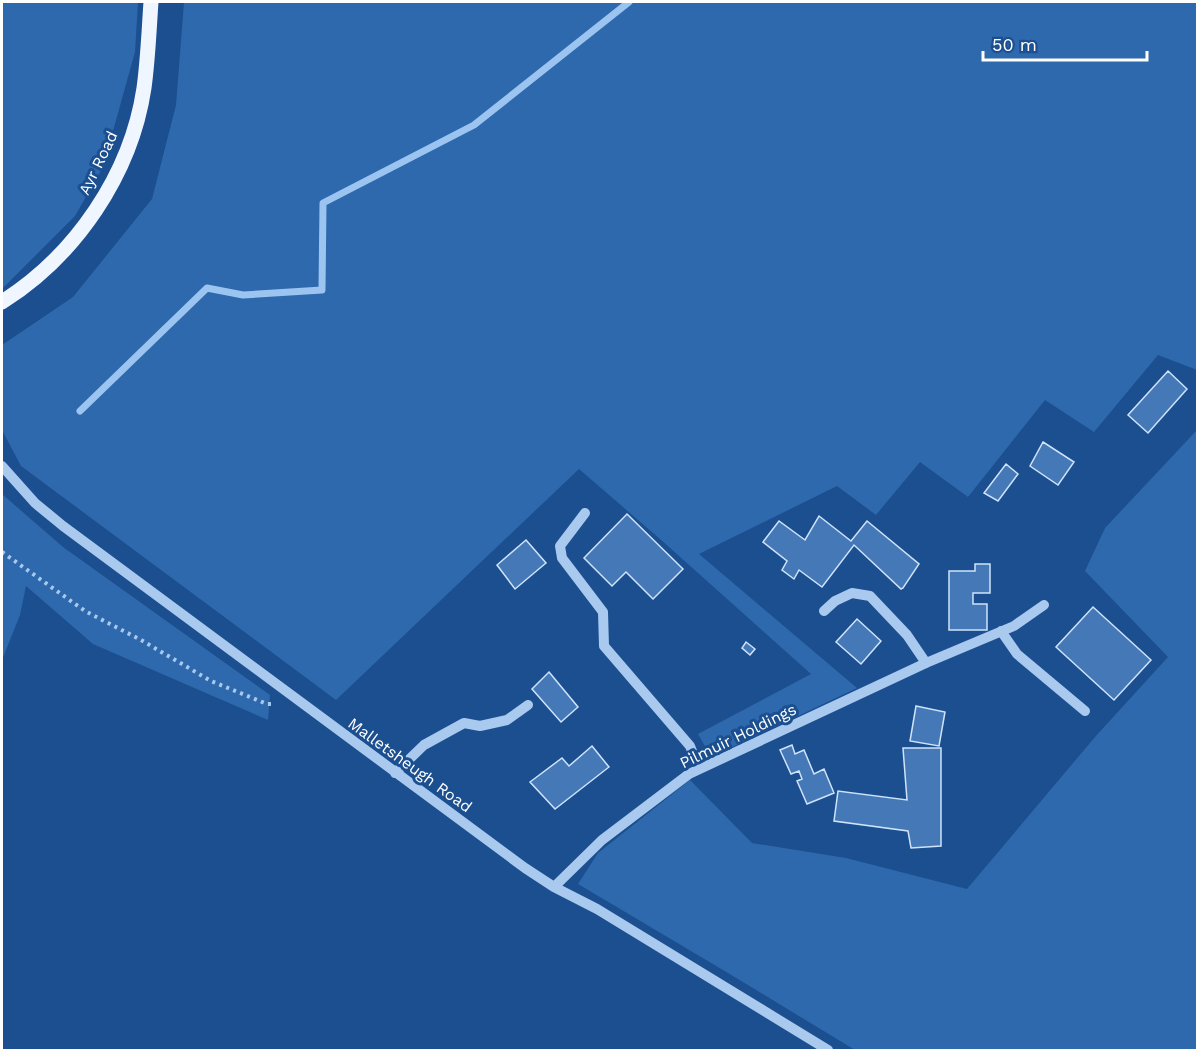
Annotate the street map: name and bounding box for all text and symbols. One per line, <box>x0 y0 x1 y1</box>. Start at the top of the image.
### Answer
scale bar <box>983 24 1146 62</box>
text: 50 m <box>992 34 1037 55</box>
street label: Ayr Road <box>74 128 122 198</box>
street label: Pilmuir Holdings <box>677 700 799 772</box>
street label: Malletsheugh Road <box>344 714 476 816</box>

